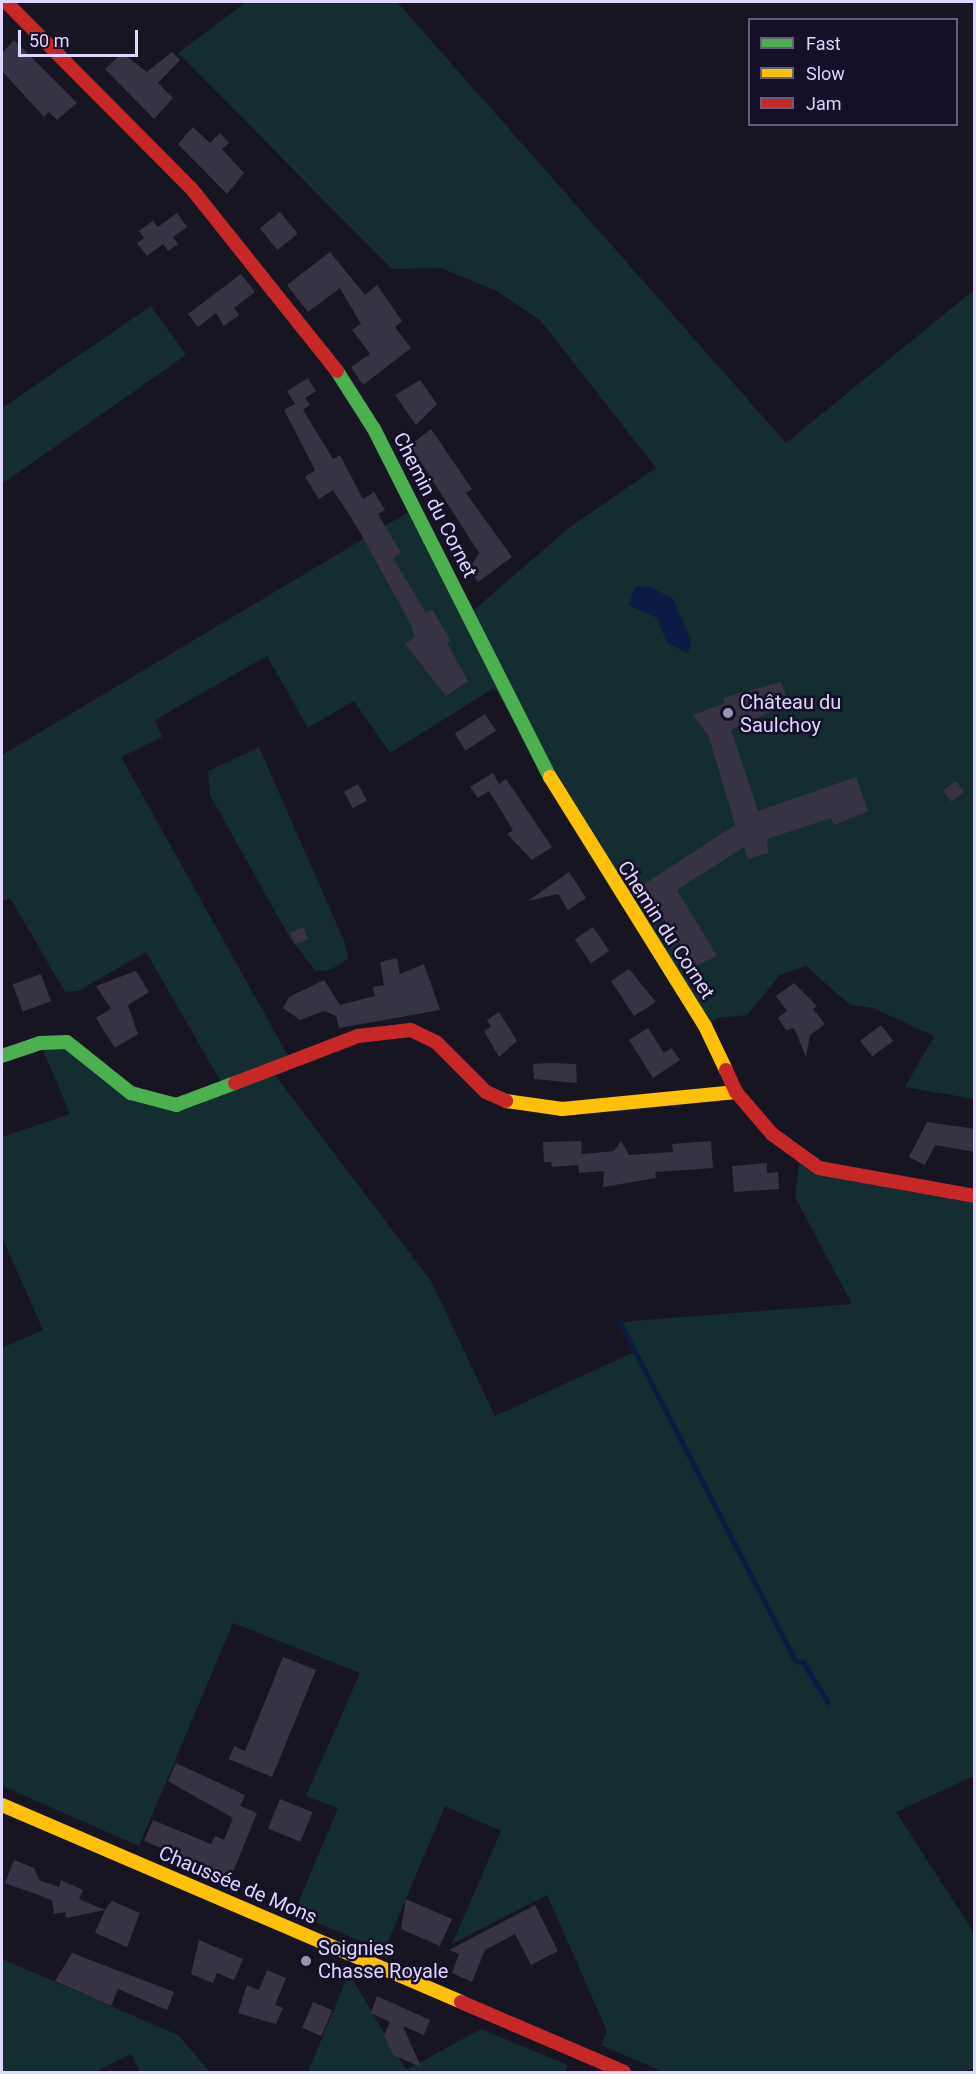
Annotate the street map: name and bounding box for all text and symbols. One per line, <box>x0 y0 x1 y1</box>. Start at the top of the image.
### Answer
scale bar <box>21 18 141 56</box>
legend <box>748 18 958 126</box>
text: 50 m <box>29 30 69 51</box>
text: Fast <box>806 33 841 54</box>
text: Slow <box>806 63 845 84</box>
text: Jam <box>806 93 842 114</box>
street label: Chemin du Cornet <box>388 428 482 582</box>
place label: Château du Saulchoy <box>740 690 841 737</box>
marker: Château du Saulchoy <box>721 706 735 720</box>
street label: Chemin du Cornet <box>612 856 720 1004</box>
street label: Chaussée de Mons <box>155 1841 321 1929</box>
place label: Soignies Chasse Royale <box>318 1937 448 1984</box>
marker: Soignies Chasse Royale <box>299 1954 313 1968</box>

